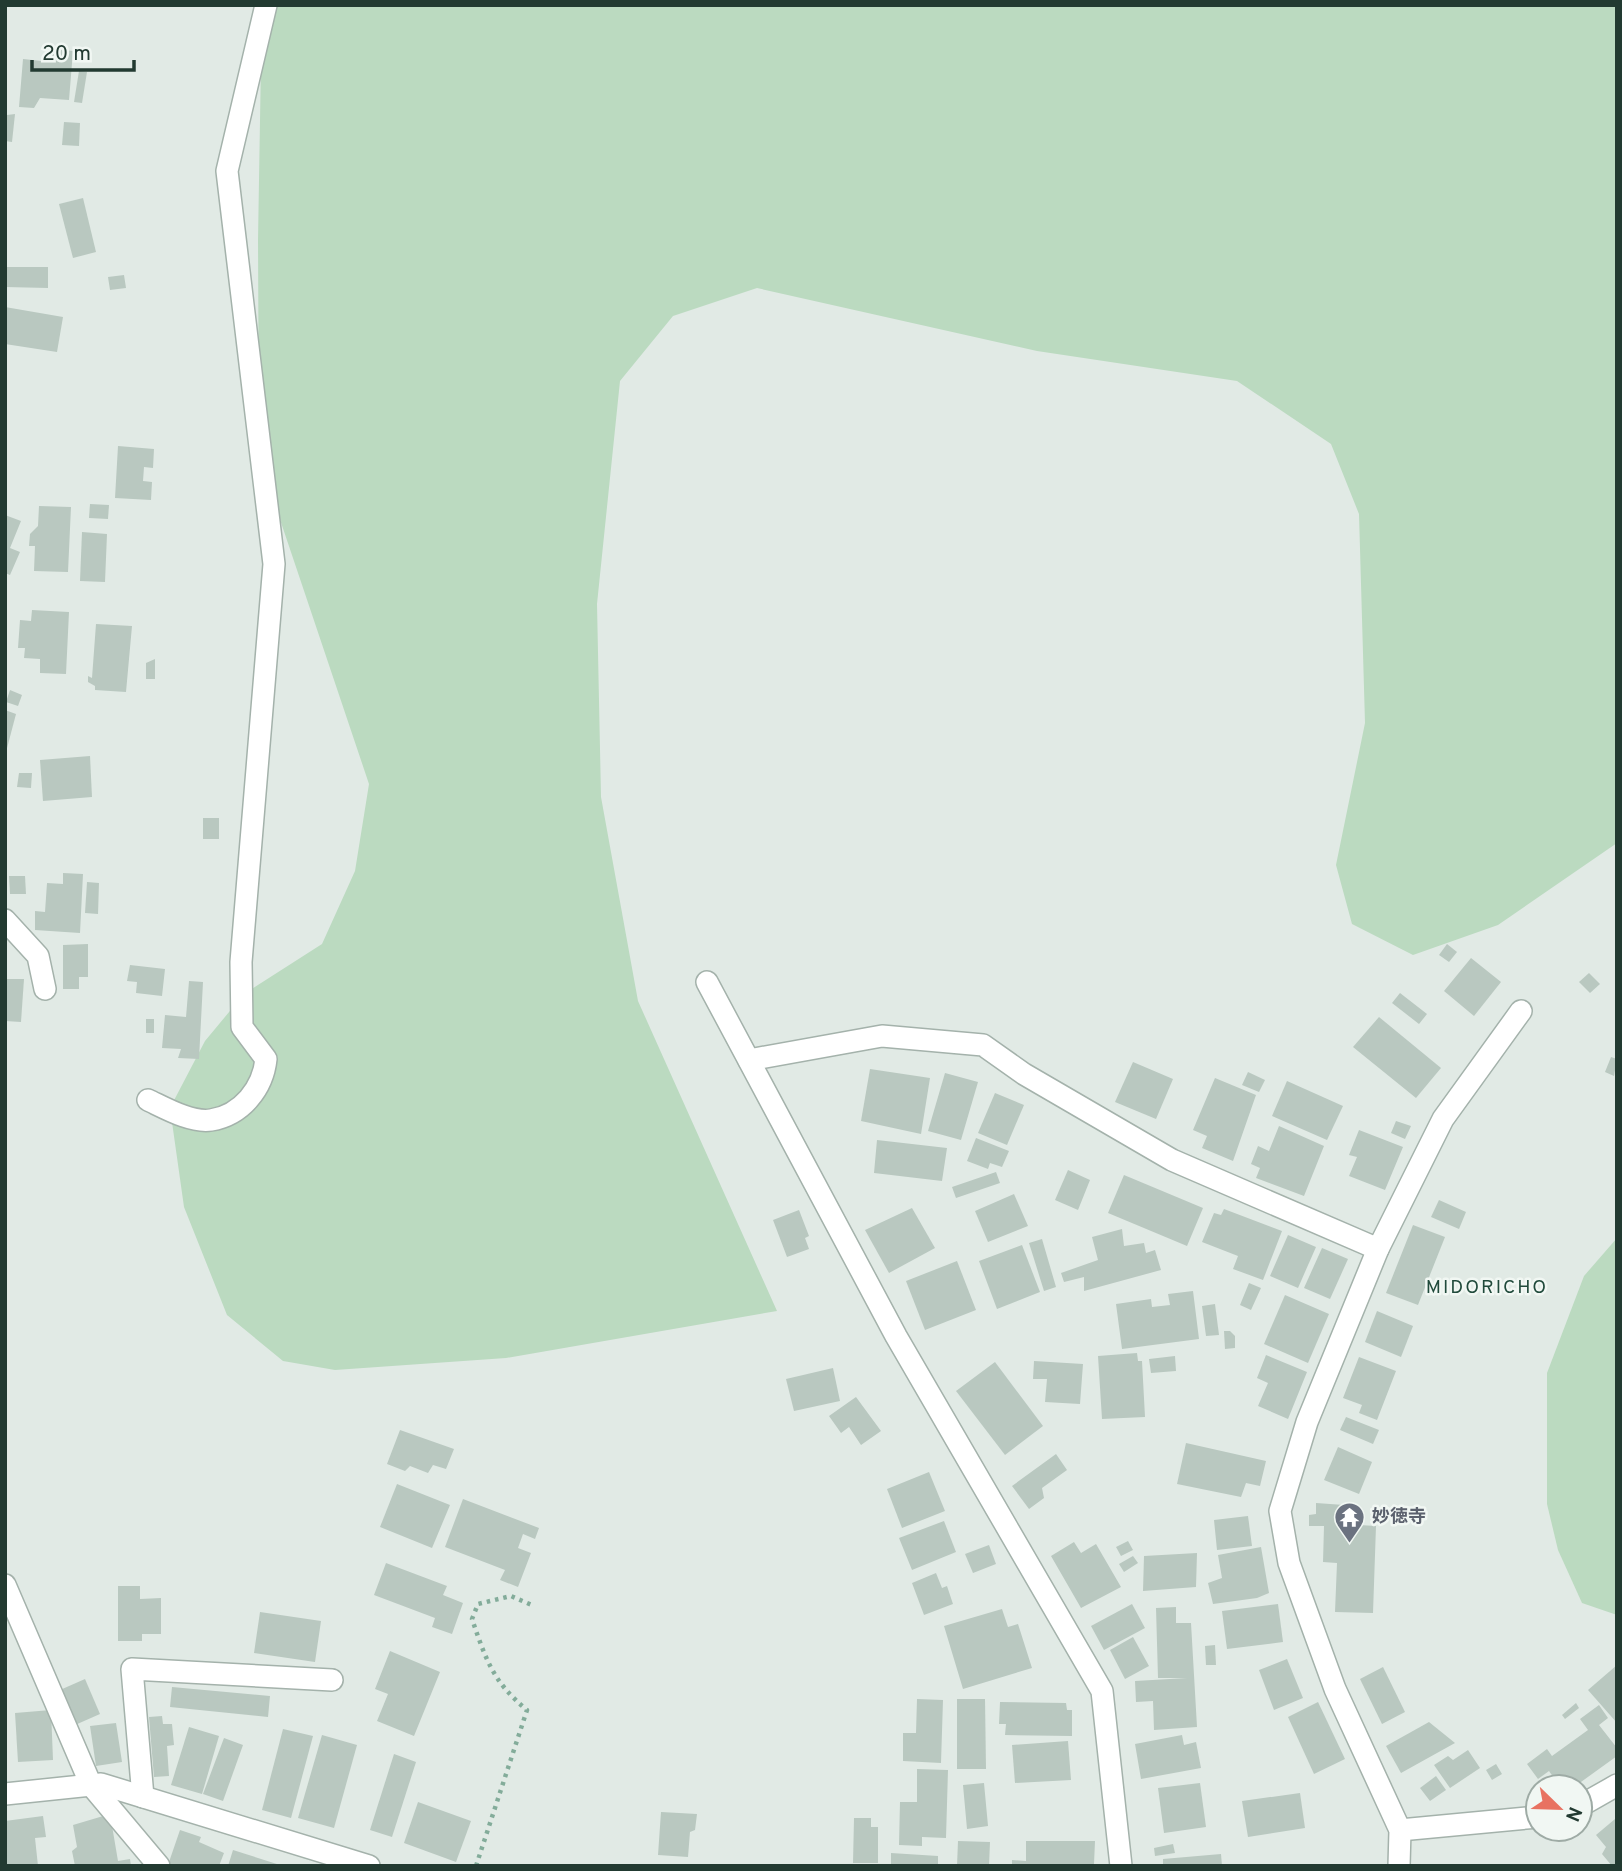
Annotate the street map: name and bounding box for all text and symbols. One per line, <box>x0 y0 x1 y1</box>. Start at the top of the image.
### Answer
scale bar <box>32 28 133 72</box>
text: 20 m <box>42 41 91 68</box>
district label: MIDORICHO <box>1426 1276 1548 1300</box>
temple icon: 妙徳寺 <box>1332 1500 1366 1544</box>
place label: 妙徳寺 <box>1372 1506 1426 1529</box>
north arrow <box>1524 1773 1594 1843</box>
text: N <box>1559 1803 1587 1825</box>

